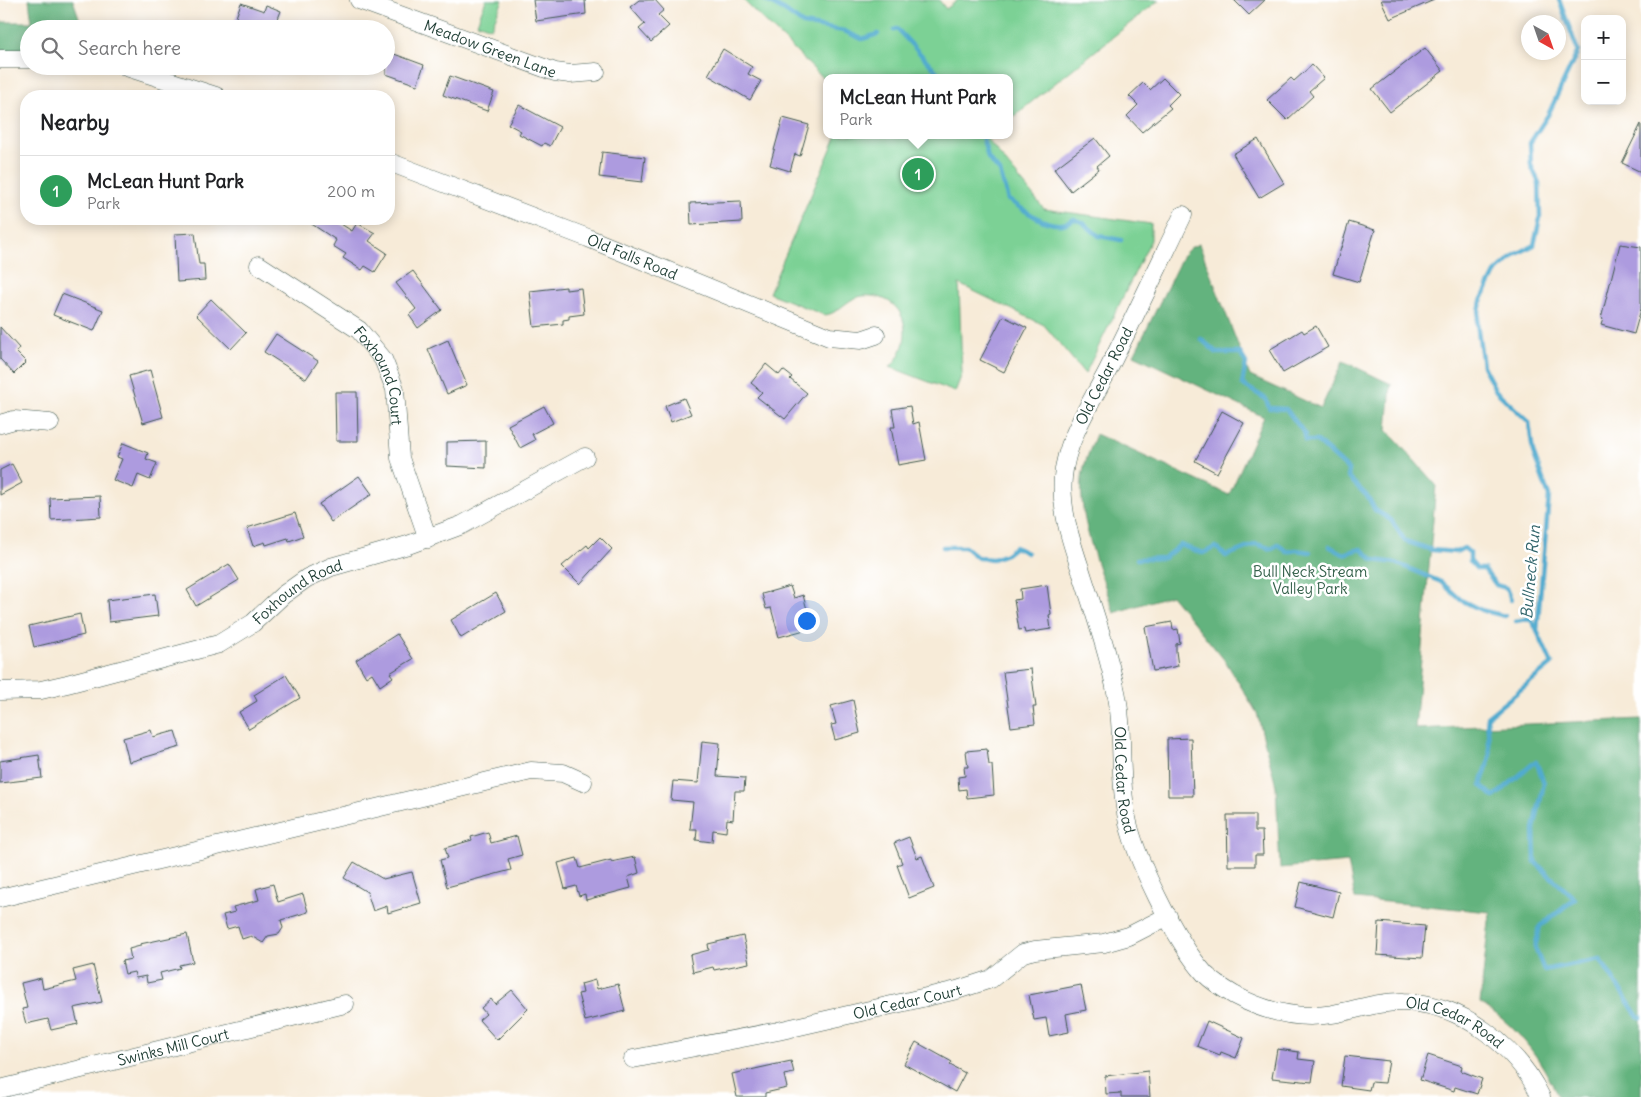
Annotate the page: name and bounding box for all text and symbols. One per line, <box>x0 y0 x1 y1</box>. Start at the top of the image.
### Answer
street label: Meadow Green Lane <box>422 15 559 81</box>
north arrow <box>1521 15 1566 60</box>
map controls <box>1581 15 1626 105</box>
button: + <box>1581 15 1626 60</box>
search box <box>20 20 395 75</box>
icon: search <box>38 34 66 62</box>
text: Search here <box>78 36 181 60</box>
button: − <box>1581 60 1626 105</box>
popup <box>823 74 1013 139</box>
text: McLean Hunt Park <box>839 85 997 109</box>
text: Nearby <box>40 109 110 136</box>
text: Park <box>839 109 873 129</box>
pin: 1 <box>902 155 934 193</box>
text: McLean Hunt Park <box>87 169 244 193</box>
text: 1 <box>53 181 59 201</box>
text: 200 m <box>327 181 375 201</box>
text: Park <box>87 193 120 213</box>
street label: Old Falls Road <box>584 229 681 283</box>
street label: Foxhound Court <box>350 322 407 426</box>
street label: Old Cedar Road <box>1071 324 1137 428</box>
water label: Bullneck Run <box>1516 524 1544 620</box>
street label: Foxhound Road <box>248 555 344 628</box>
park label: Bull Neck Stream Valley Park <box>1253 562 1367 598</box>
your location <box>794 608 820 634</box>
street label: Old Cedar Road <box>1111 726 1140 836</box>
street label: Old Cedar Court <box>851 980 964 1023</box>
street label: Old Cedar Road <box>1405 992 1508 1052</box>
street label: Swinks Mill Court <box>115 1024 230 1069</box>

